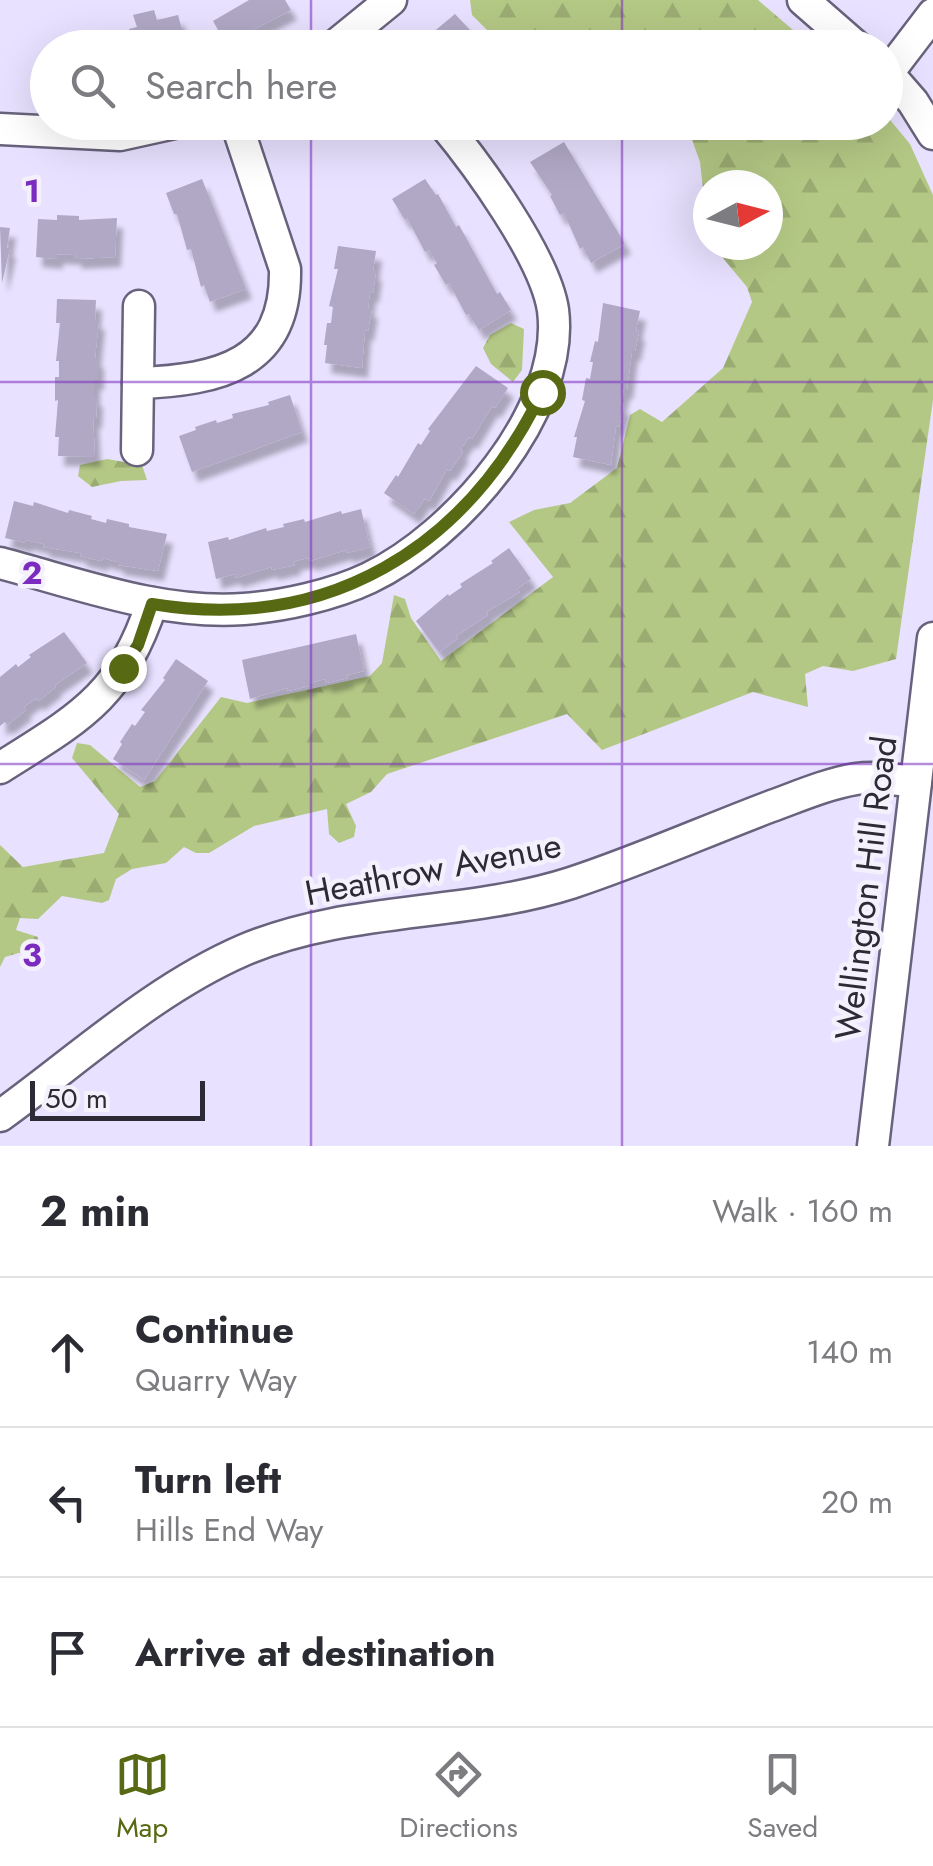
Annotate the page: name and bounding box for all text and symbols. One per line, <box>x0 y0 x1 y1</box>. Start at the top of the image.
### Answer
search box <box>30 30 903 140</box>
icon: search <box>65 58 120 113</box>
text: Search here <box>145 58 337 113</box>
text: 1 <box>24 168 40 214</box>
north arrow <box>693 170 783 260</box>
route start <box>520 370 566 416</box>
text: 2 <box>22 550 43 596</box>
route end <box>101 646 147 692</box>
street label: Wellington Hill Road <box>823 733 909 1043</box>
street label: Heathrow Avenue <box>301 820 565 918</box>
text: 3 <box>22 932 42 978</box>
scale bar <box>30 1076 205 1120</box>
text: 50 m <box>45 1078 108 1119</box>
text: 2 min <box>40 1181 150 1242</box>
text: Walk · 160 m <box>712 1188 893 1234</box>
text: Continue <box>135 1302 294 1357</box>
icon: ahead <box>40 1325 95 1380</box>
text: 140 m <box>806 1329 893 1375</box>
text: Quarry Way <box>135 1357 297 1403</box>
text: Turn left <box>135 1452 281 1507</box>
icon: left <box>40 1475 95 1530</box>
text: 20 m <box>821 1479 893 1525</box>
text: Hills End Way <box>135 1507 323 1553</box>
icon: arrive <box>40 1625 95 1680</box>
text: Arrive at destination <box>135 1625 496 1680</box>
tab: Map <box>115 1747 170 1848</box>
tab: Directions <box>399 1747 518 1848</box>
tab: Saved <box>747 1747 818 1848</box>

